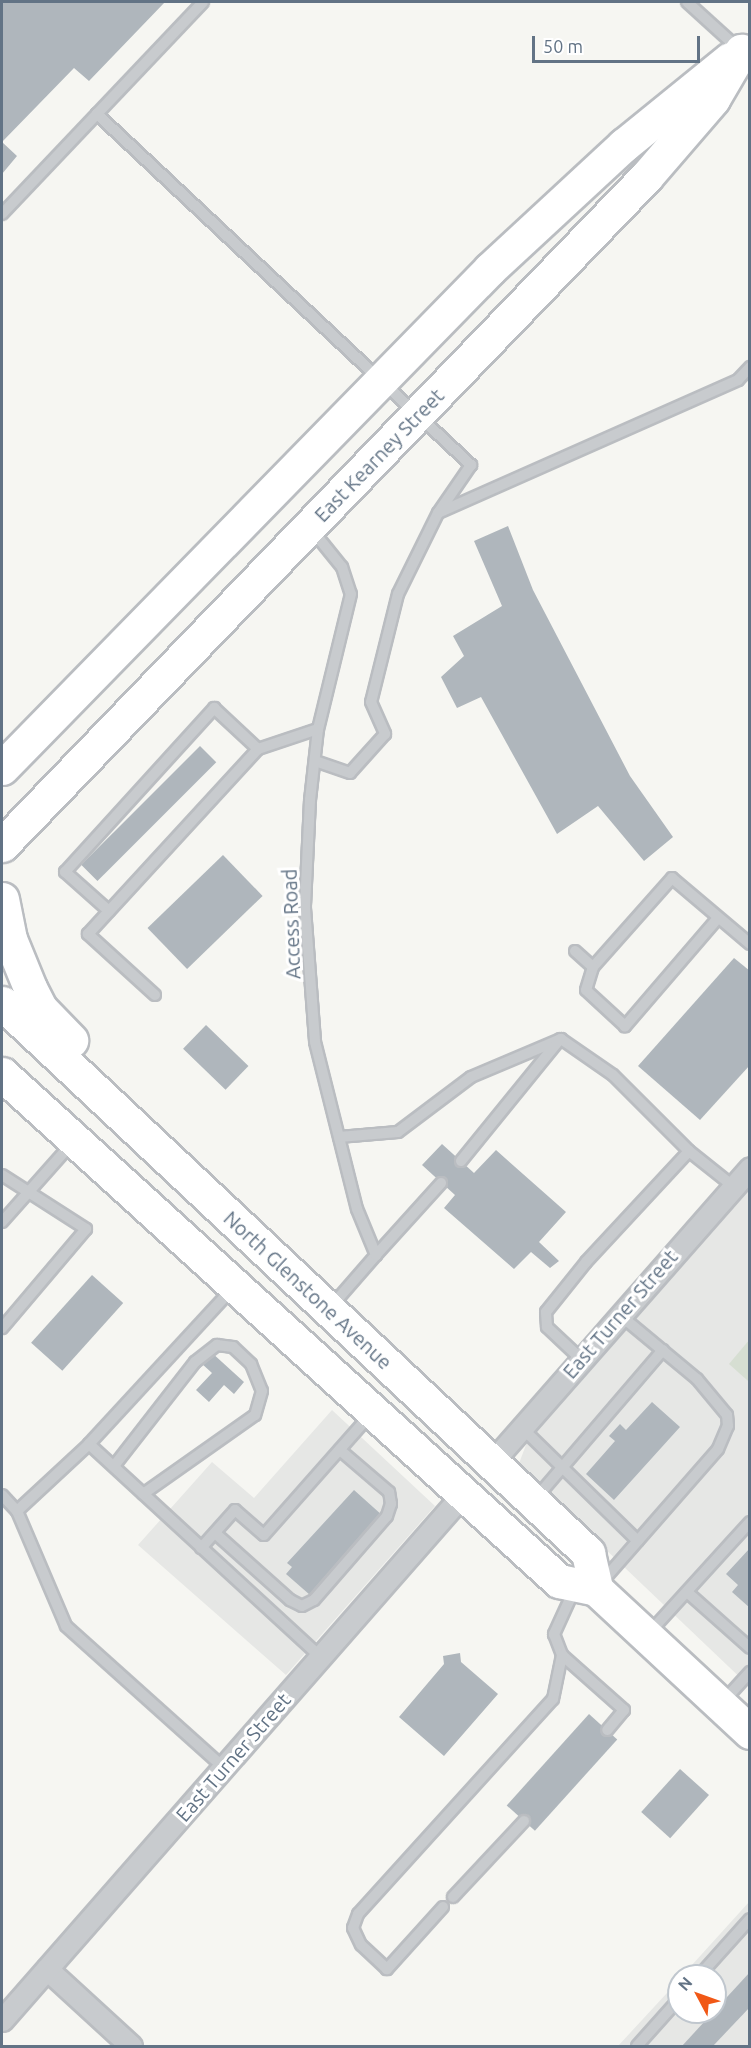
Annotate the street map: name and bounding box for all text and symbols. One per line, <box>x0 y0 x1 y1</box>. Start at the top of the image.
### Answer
scale bar <box>535 24 703 62</box>
text: 50 m <box>543 36 583 56</box>
street label: East Kearney Street <box>309 383 449 527</box>
street label: Access Road <box>277 868 305 980</box>
street label: North Glenstone Avenue <box>219 1206 397 1374</box>
street label: East Turner Street <box>558 1245 682 1383</box>
street label: East Turner Street <box>171 1688 295 1826</box>
north arrow <box>667 1964 727 2024</box>
text: N <box>674 1973 696 1994</box>

